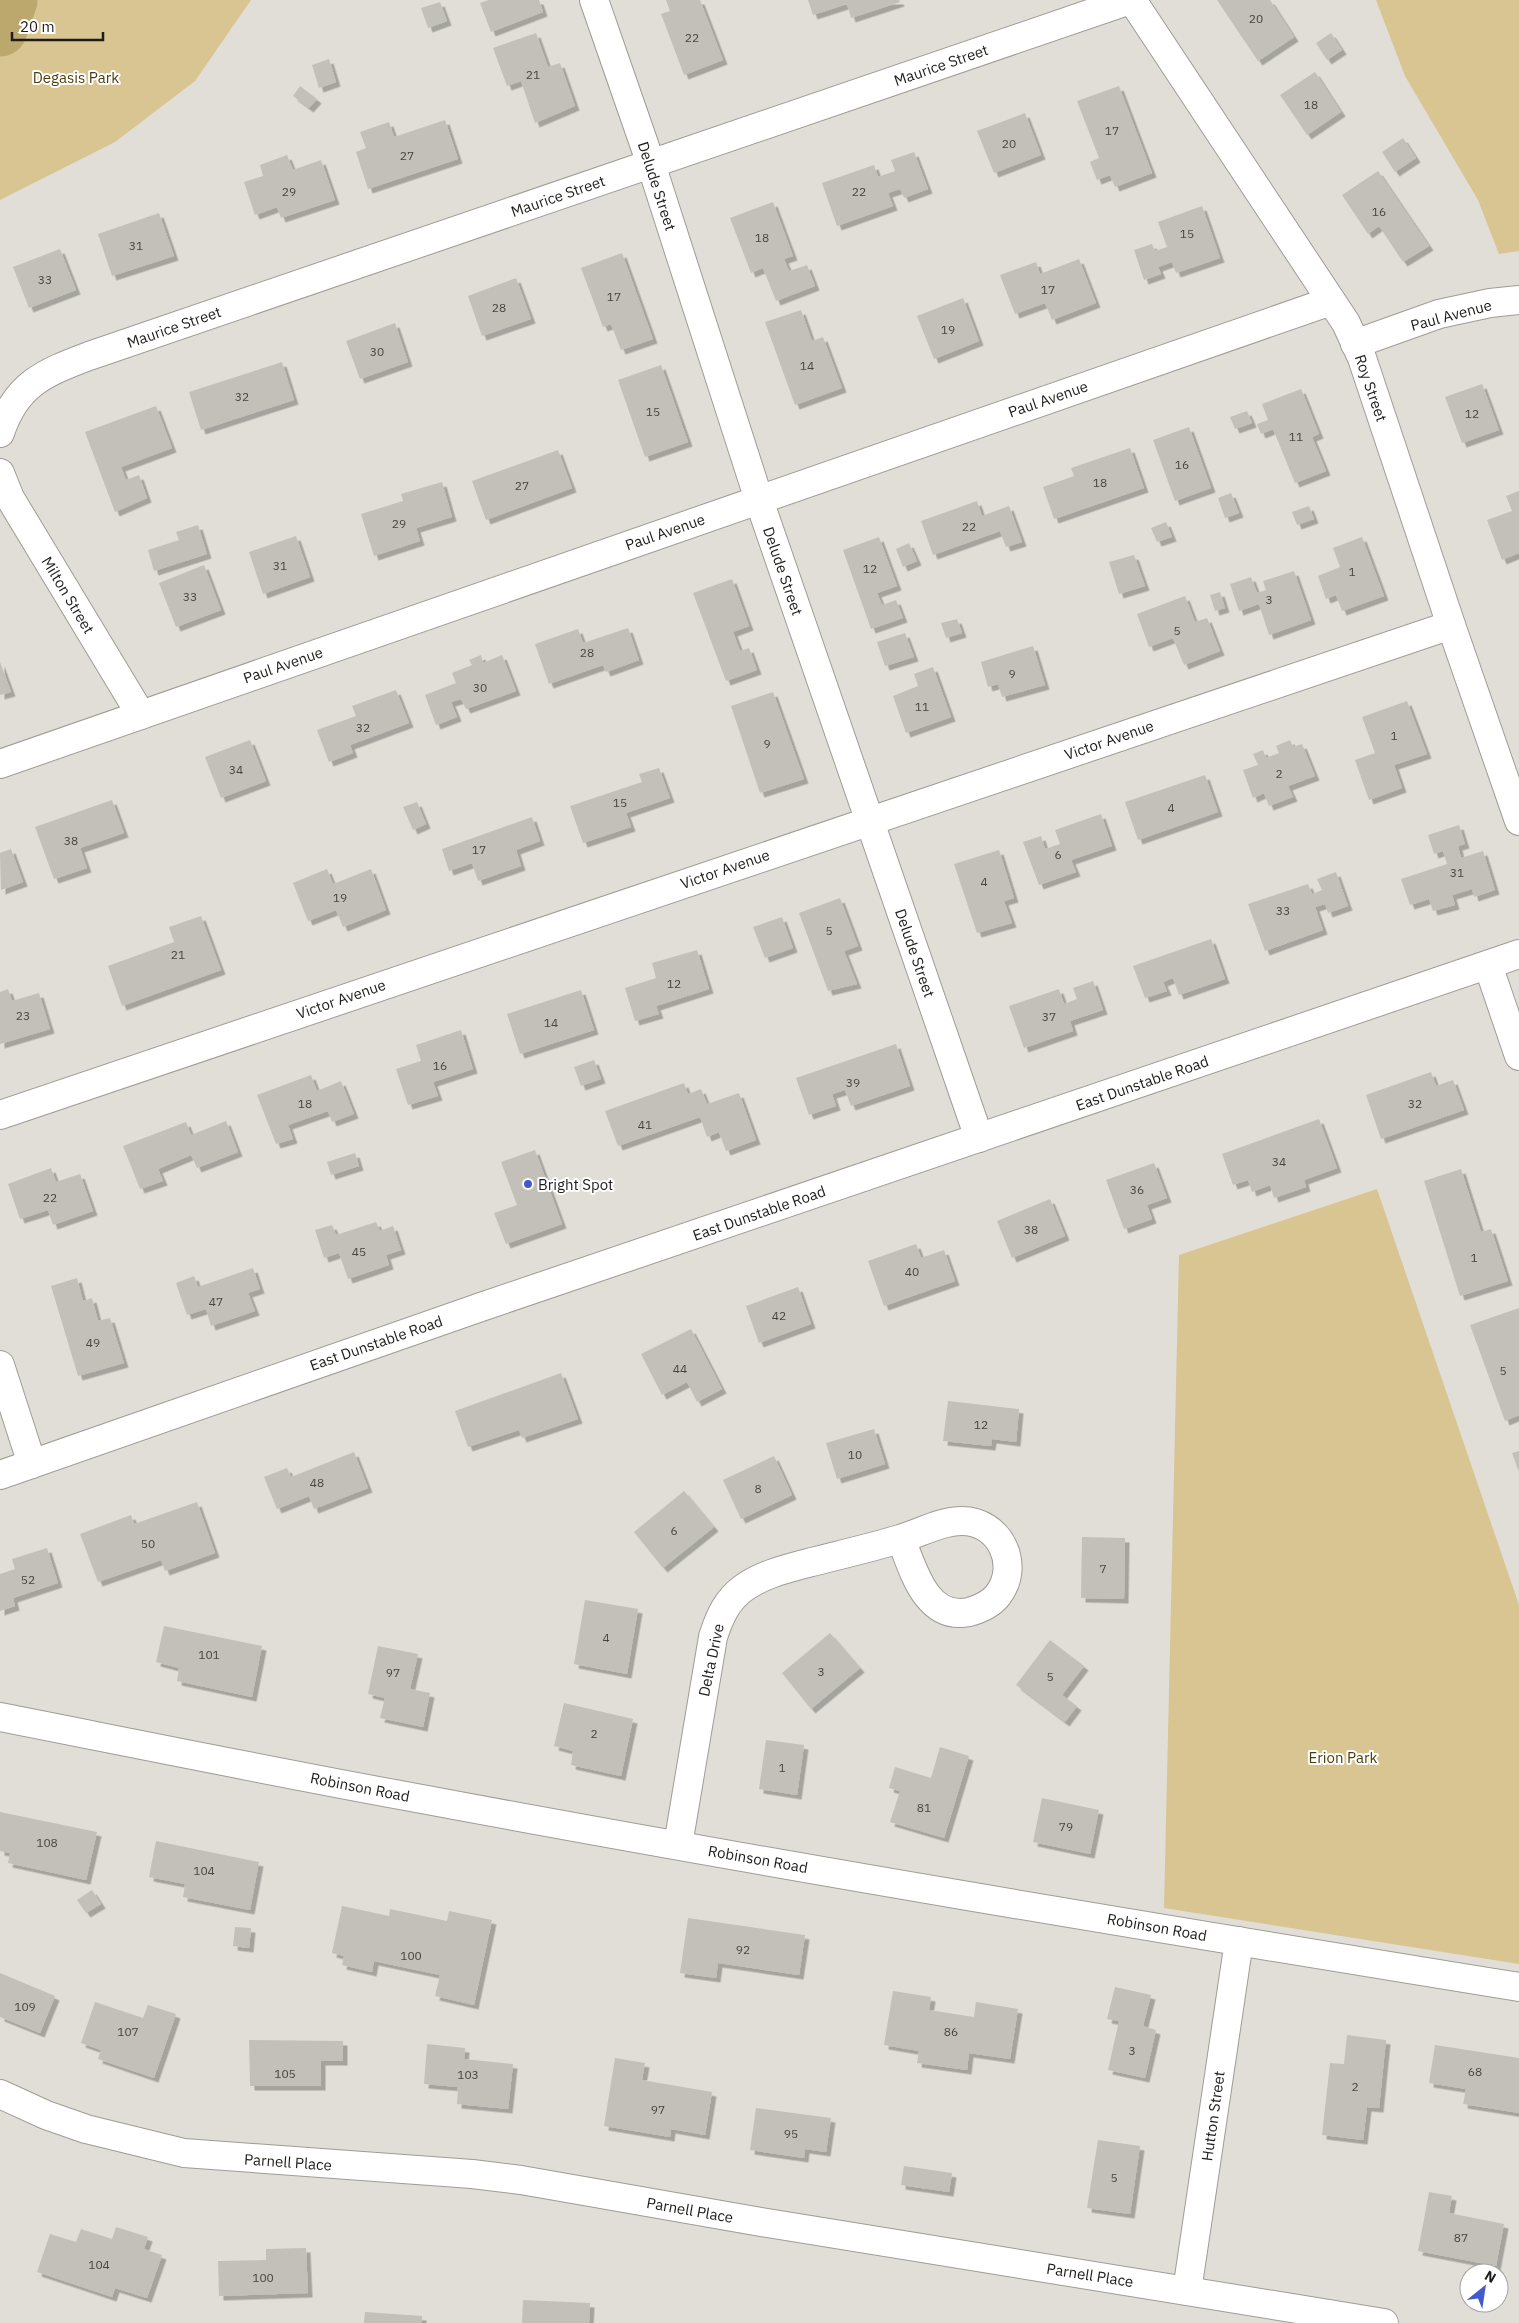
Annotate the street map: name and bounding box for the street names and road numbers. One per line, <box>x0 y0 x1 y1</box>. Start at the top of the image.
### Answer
street label: Maurice Street <box>891 40 991 90</box>
street label: Delude Street <box>634 139 680 233</box>
street label: Maurice Street <box>508 171 608 221</box>
street label: Paul Avenue <box>1408 295 1494 335</box>
street label: Maurice Street <box>124 302 224 352</box>
street label: Roy Street <box>1351 352 1391 424</box>
street label: Paul Avenue <box>1006 376 1090 422</box>
street label: Paul Avenue <box>623 509 707 555</box>
street label: Delude Street <box>759 524 807 618</box>
street label: Milton Street <box>38 553 98 637</box>
street label: Paul Avenue <box>241 642 325 688</box>
street label: Victor Avenue <box>1062 716 1156 764</box>
street label: Victor Avenue <box>678 845 772 893</box>
street label: Delude Street <box>891 906 939 1000</box>
street label: Victor Avenue <box>294 975 388 1023</box>
street label: East Dunstable Road <box>1073 1051 1211 1115</box>
street label: East Dunstable Road <box>690 1181 828 1245</box>
street label: East Dunstable Road <box>307 1311 445 1375</box>
street label: Delta Drive <box>694 1622 728 1698</box>
street label: Robinson Road <box>309 1768 411 1806</box>
street label: Robinson Road <box>707 1841 809 1877</box>
street label: Robinson Road <box>1106 1909 1208 1945</box>
street label: Hutton Street <box>1197 2070 1229 2162</box>
street label: Parnell Place <box>244 2149 332 2175</box>
street label: Parnell Place <box>645 2193 735 2227</box>
street label: Parnell Place <box>1045 2259 1135 2291</box>

